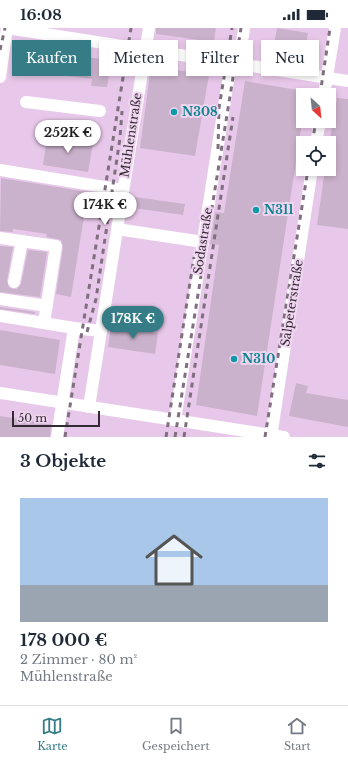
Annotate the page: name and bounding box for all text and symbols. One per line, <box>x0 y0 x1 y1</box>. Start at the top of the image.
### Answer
text: 16:08 <box>20 5 62 24</box>
chip: Kaufen <box>12 40 91 76</box>
chip: Mieten <box>99 40 178 76</box>
chip: Filter <box>186 40 253 76</box>
chip: Neu <box>261 40 319 76</box>
north arrow <box>296 88 336 128</box>
map controls <box>296 88 336 176</box>
street label: Mühlenstraße <box>116 91 145 178</box>
place label: N308 <box>182 104 218 119</box>
marker: N308 <box>169 107 179 117</box>
pin: 252K € <box>35 120 101 154</box>
text: 252K € <box>44 124 92 141</box>
button: locate <box>296 136 336 176</box>
pin: 174K € <box>72 192 138 226</box>
text: 174K € <box>83 196 127 213</box>
place label: N311 <box>264 202 293 217</box>
marker: N311 <box>251 205 261 215</box>
street label: Sodastraße <box>190 206 215 276</box>
street label: Salpeterstraße <box>277 258 306 347</box>
pin: 178K € <box>100 306 166 340</box>
text: 178K € <box>111 310 155 327</box>
place label: N310 <box>242 351 275 366</box>
marker: N310 <box>229 354 239 364</box>
scale bar <box>12 409 100 428</box>
text: 50 m <box>18 411 47 425</box>
icon: filters <box>306 450 328 472</box>
text: 3 Objekte <box>20 451 106 472</box>
icon: home <box>138 524 210 596</box>
text: 178 000 € <box>20 630 107 651</box>
text: 2 Zimmer · 80 m² <box>20 651 137 668</box>
text: Mühlenstraße <box>20 668 113 685</box>
tab: Karte <box>37 715 68 753</box>
tab: Gespeichert <box>142 715 210 753</box>
tab: Start <box>284 715 311 753</box>

